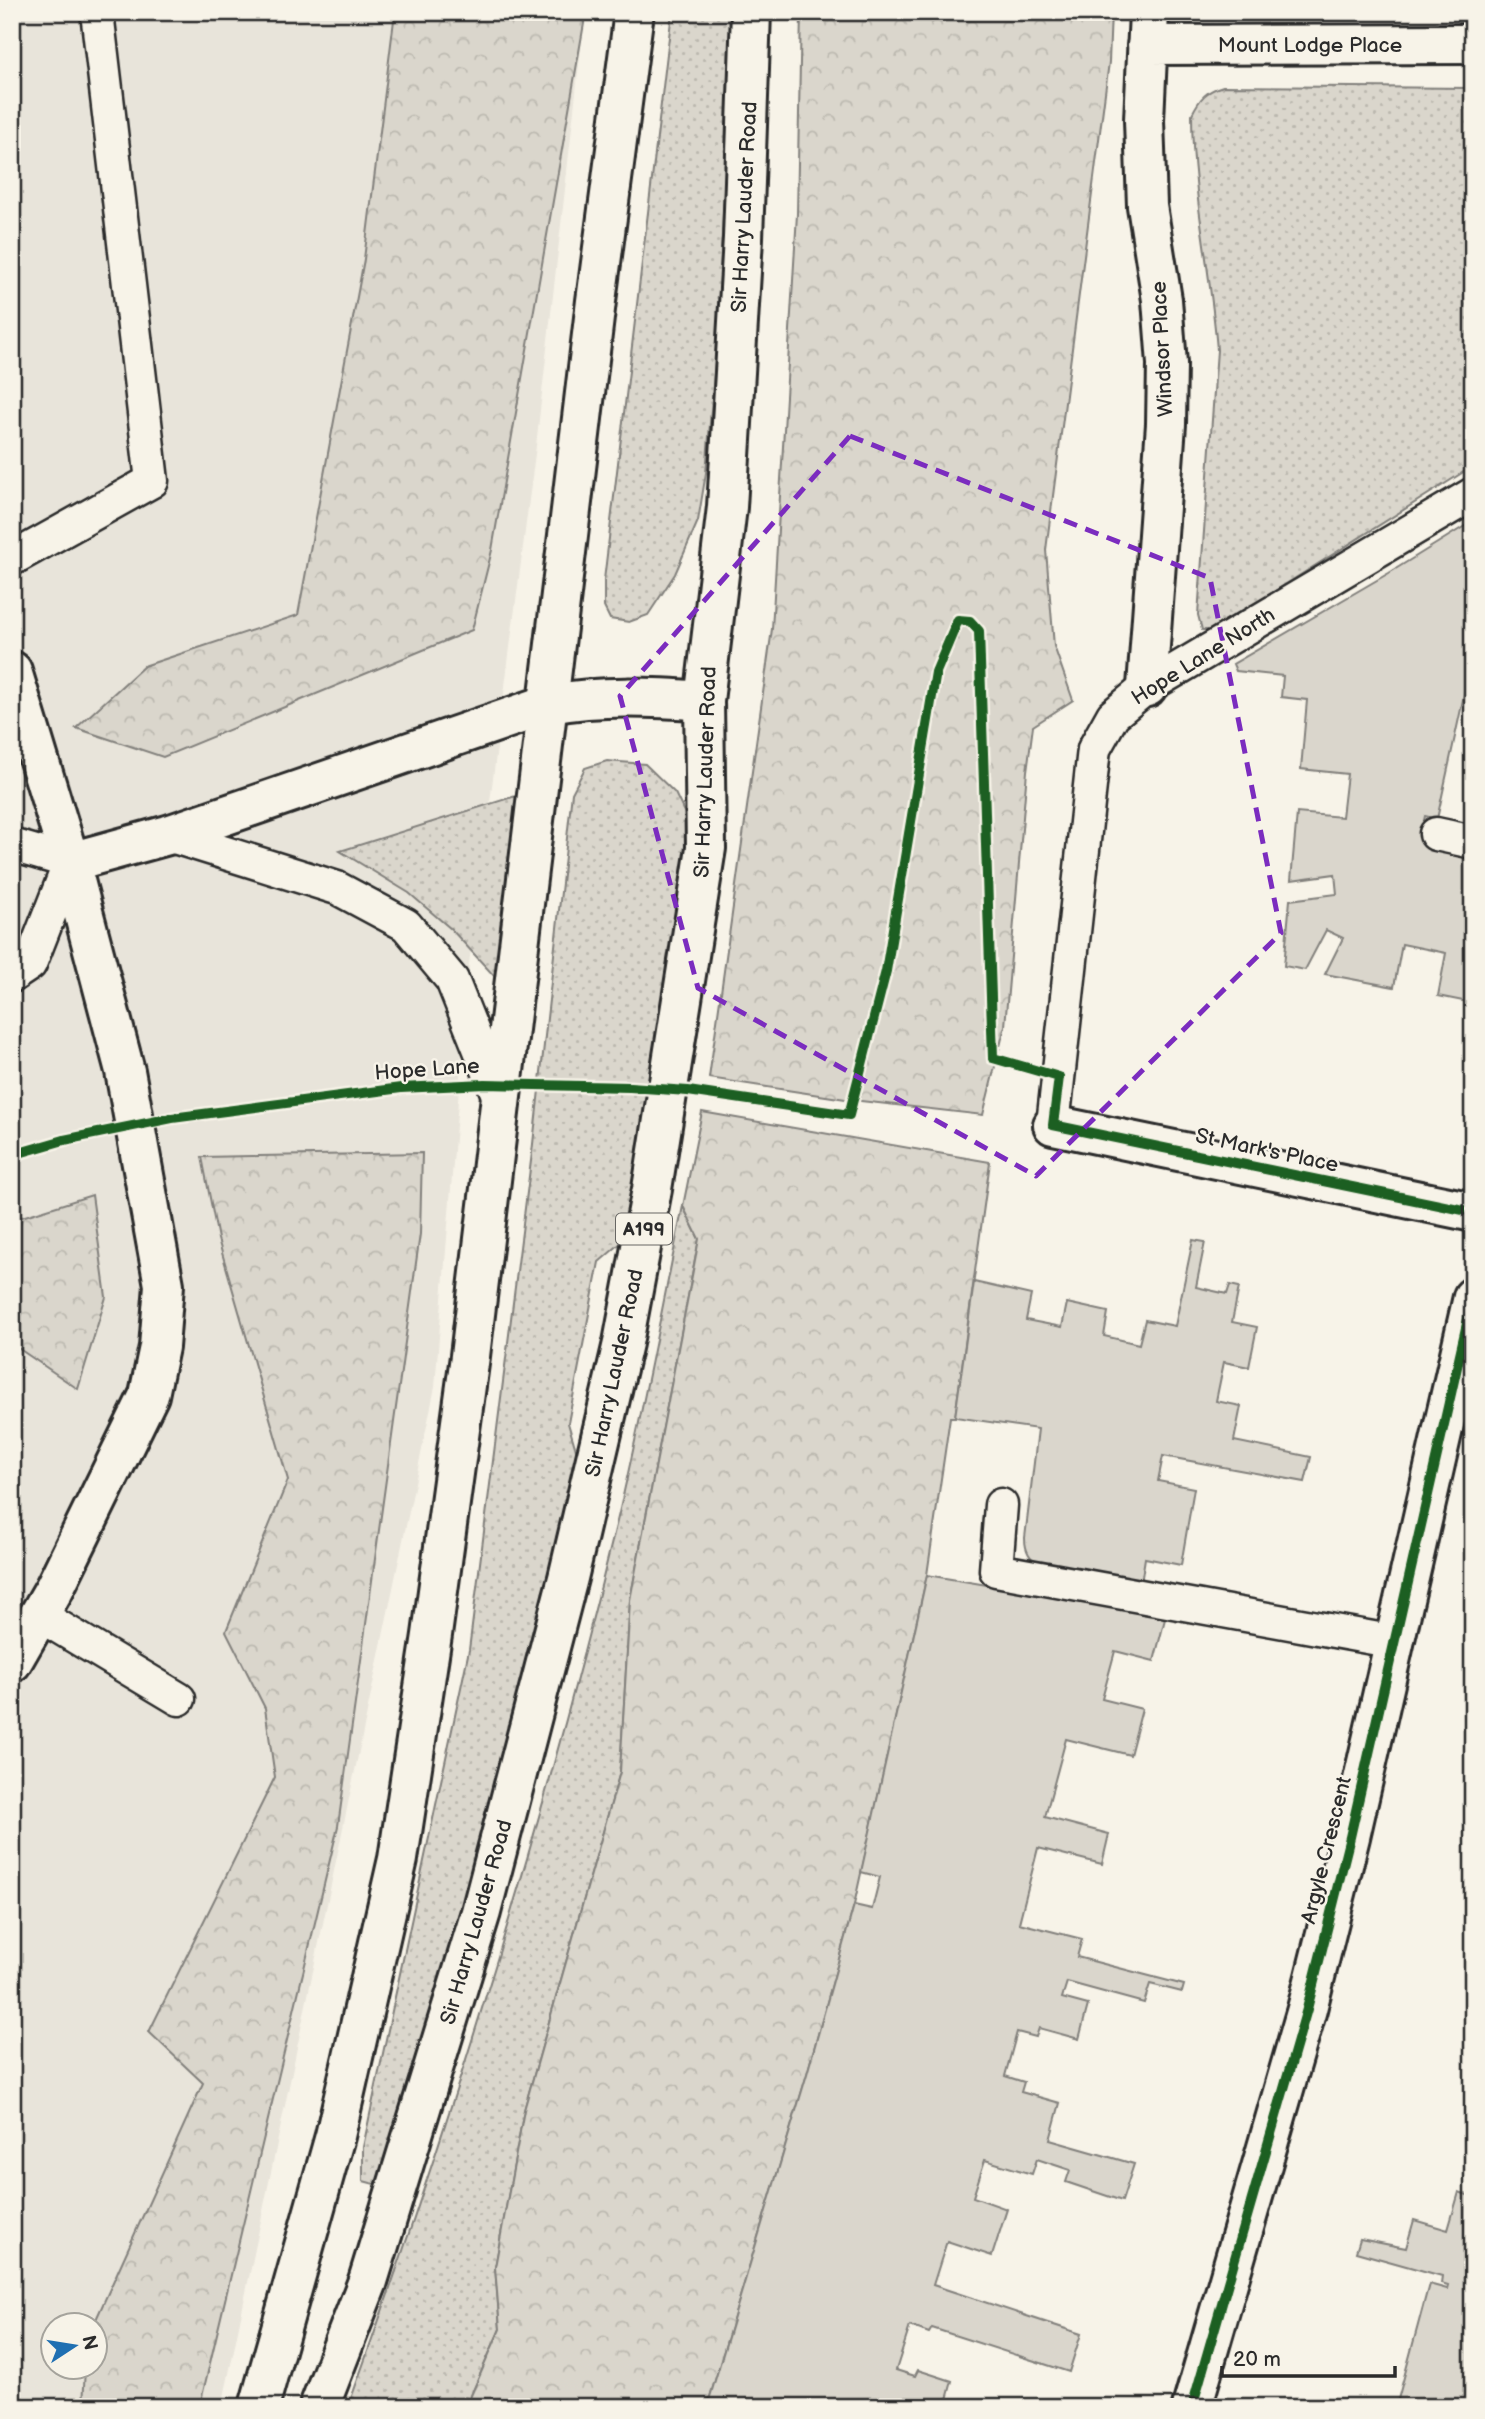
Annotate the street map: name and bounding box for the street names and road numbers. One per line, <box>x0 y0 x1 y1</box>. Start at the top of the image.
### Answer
street label: Mount Lodge Place <box>1218 33 1402 58</box>
street label: Sir Harry Lauder Road <box>726 101 763 313</box>
street label: Windsor Place <box>1146 281 1179 417</box>
street label: Hope Lane North <box>1127 602 1280 711</box>
street label: Sir Harry Lauder Road <box>689 666 722 878</box>
street label: Hope Lane <box>374 1053 480 1086</box>
street label: St Mark's Place <box>1193 1123 1341 1178</box>
road number: A199 <box>616 1214 672 1245</box>
street label: Sir Harry Lauder Road <box>580 1267 649 1479</box>
street label: Argyle Crescent <box>1296 1773 1357 1926</box>
street label: Sir Harry Lauder Road <box>435 1817 518 2027</box>

